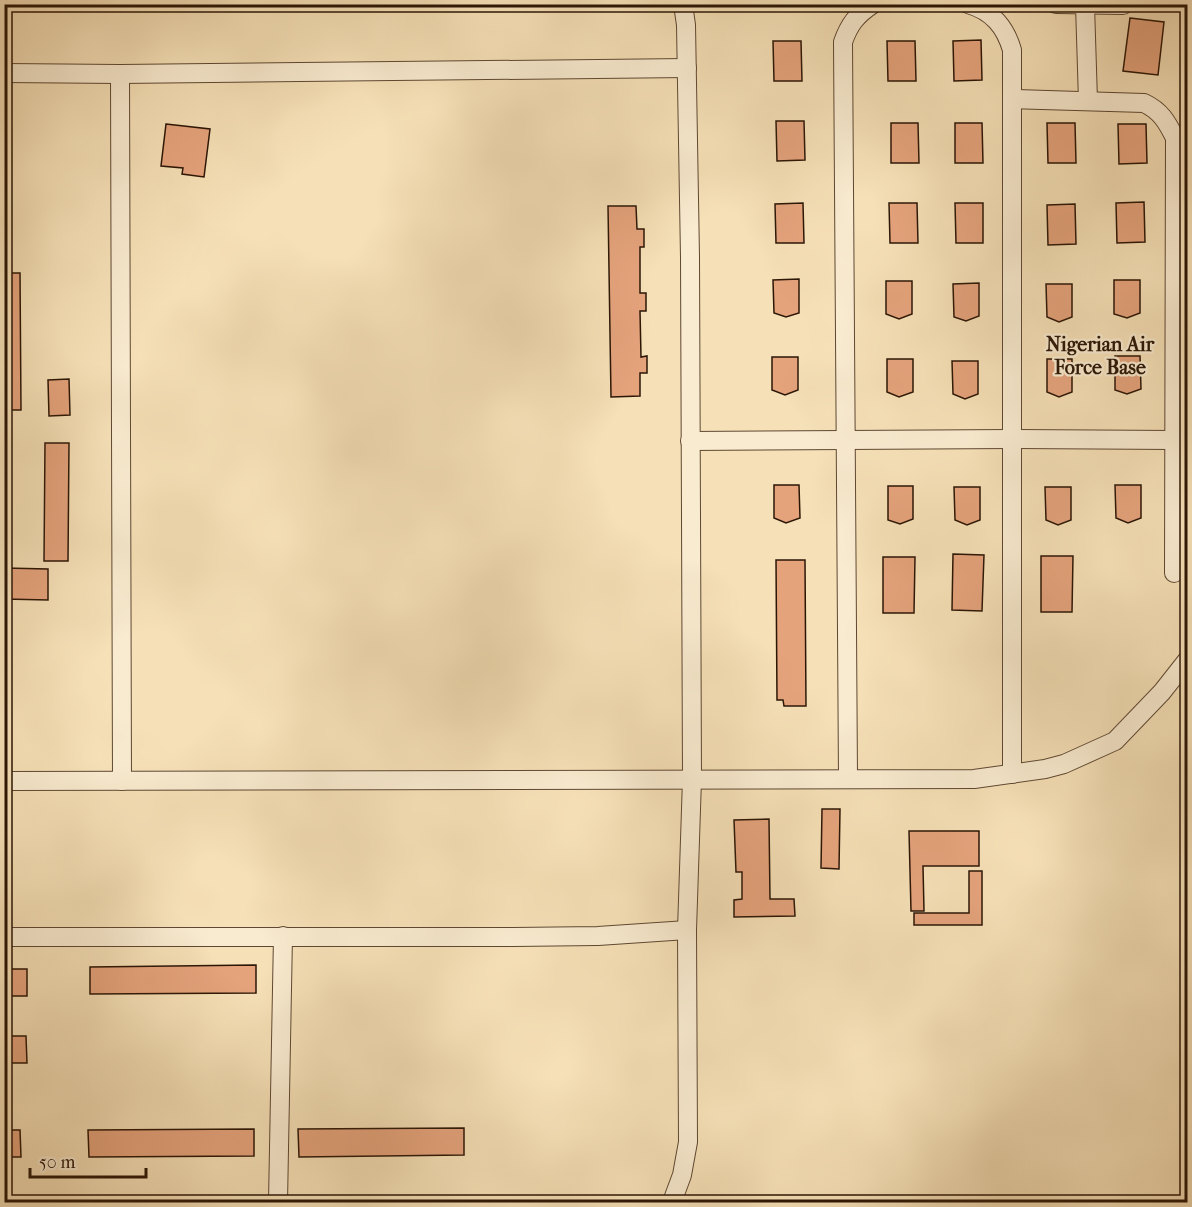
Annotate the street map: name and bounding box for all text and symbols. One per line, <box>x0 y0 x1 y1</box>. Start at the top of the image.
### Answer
district label: Nigerian Air Force Base <box>1046 333 1155 379</box>
scale bar <box>30 1141 146 1179</box>
text: 50 m <box>39 1152 76 1173</box>

